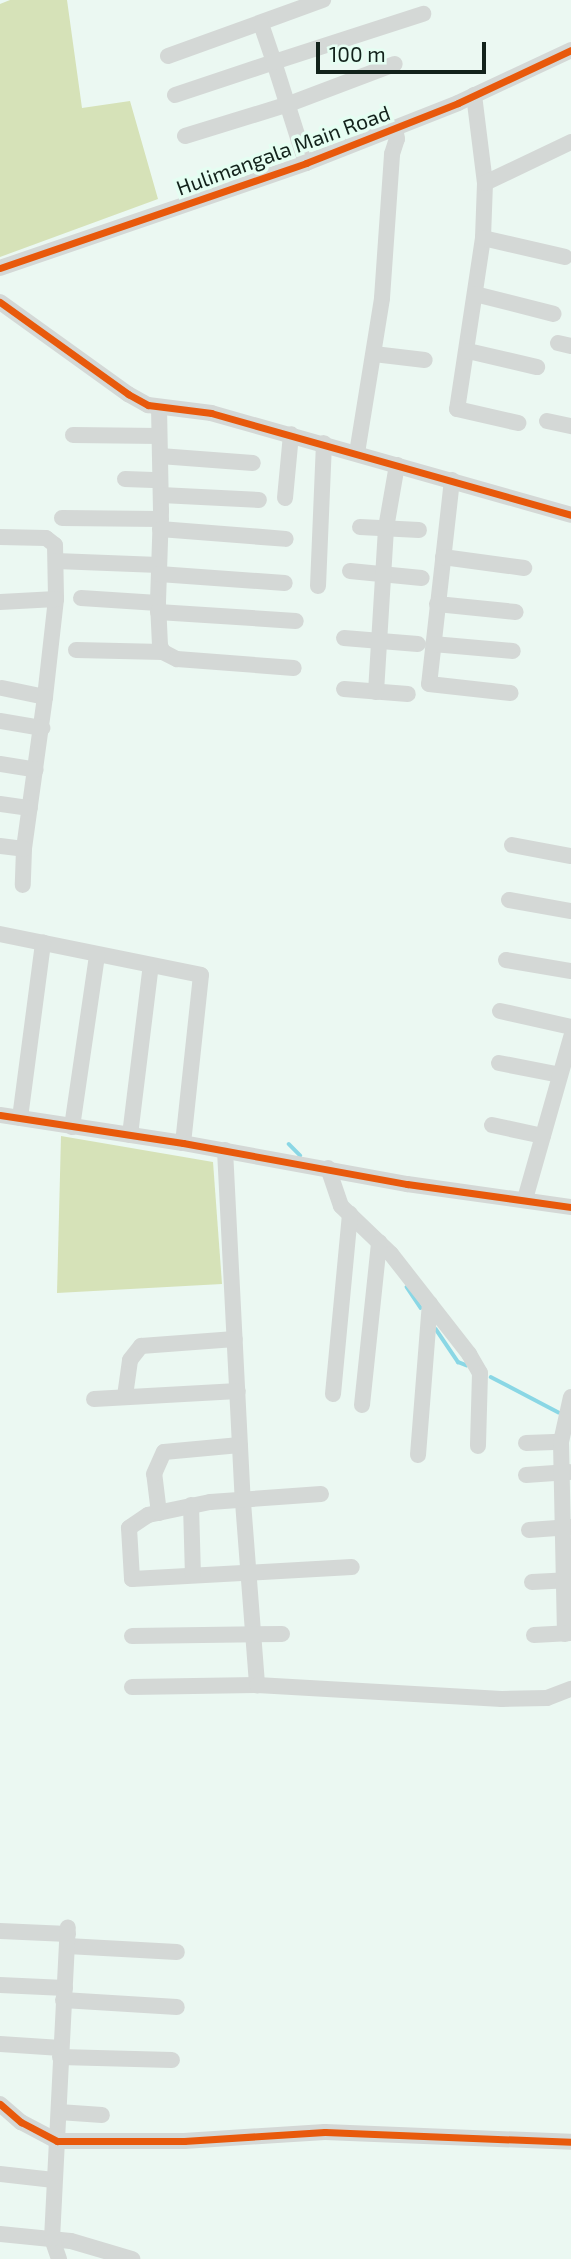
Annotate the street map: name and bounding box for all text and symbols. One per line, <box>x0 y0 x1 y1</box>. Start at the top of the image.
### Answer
scale bar <box>319 28 489 72</box>
text: 100 m <box>329 41 386 66</box>
street label: Hulimangala Main Road <box>173 100 393 200</box>

